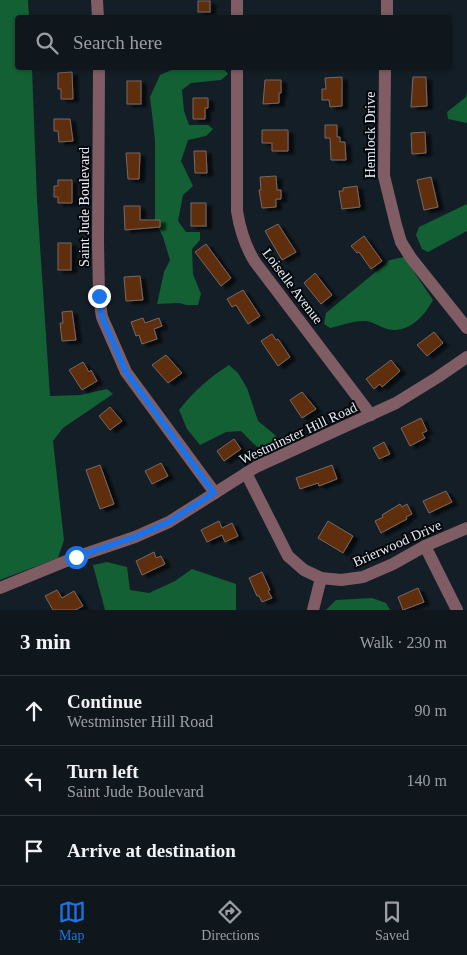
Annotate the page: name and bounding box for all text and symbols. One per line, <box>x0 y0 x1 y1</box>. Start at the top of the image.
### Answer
search box <box>15 15 452 70</box>
icon: search <box>33 29 61 57</box>
text: Search here <box>73 32 162 53</box>
street label: Hemlock Drive <box>363 92 378 178</box>
street label: Saint Jude Boulevard <box>77 147 92 267</box>
street label: Loiselle Avenue <box>259 246 326 327</box>
route end <box>88 285 111 308</box>
street label: Westminster Hill Road <box>237 400 359 467</box>
street label: Brierwood Drive <box>351 517 444 570</box>
route start <box>65 546 88 569</box>
text: 3 min <box>20 630 71 654</box>
text: Walk · 230 m <box>360 634 447 651</box>
text: Continue <box>67 691 142 712</box>
icon: ahead <box>20 697 48 725</box>
text: 90 m <box>415 702 447 719</box>
text: Westminster Hill Road <box>67 713 213 730</box>
text: Turn left <box>67 761 139 782</box>
icon: left <box>20 767 48 795</box>
text: 140 m <box>407 772 447 789</box>
text: Saint Jude Boulevard <box>67 783 204 800</box>
icon: arrive <box>20 837 48 865</box>
text: Arrive at destination <box>67 840 236 861</box>
tab: Map <box>58 898 86 944</box>
tab: Directions <box>201 898 260 944</box>
tab: Saved <box>375 898 409 944</box>

